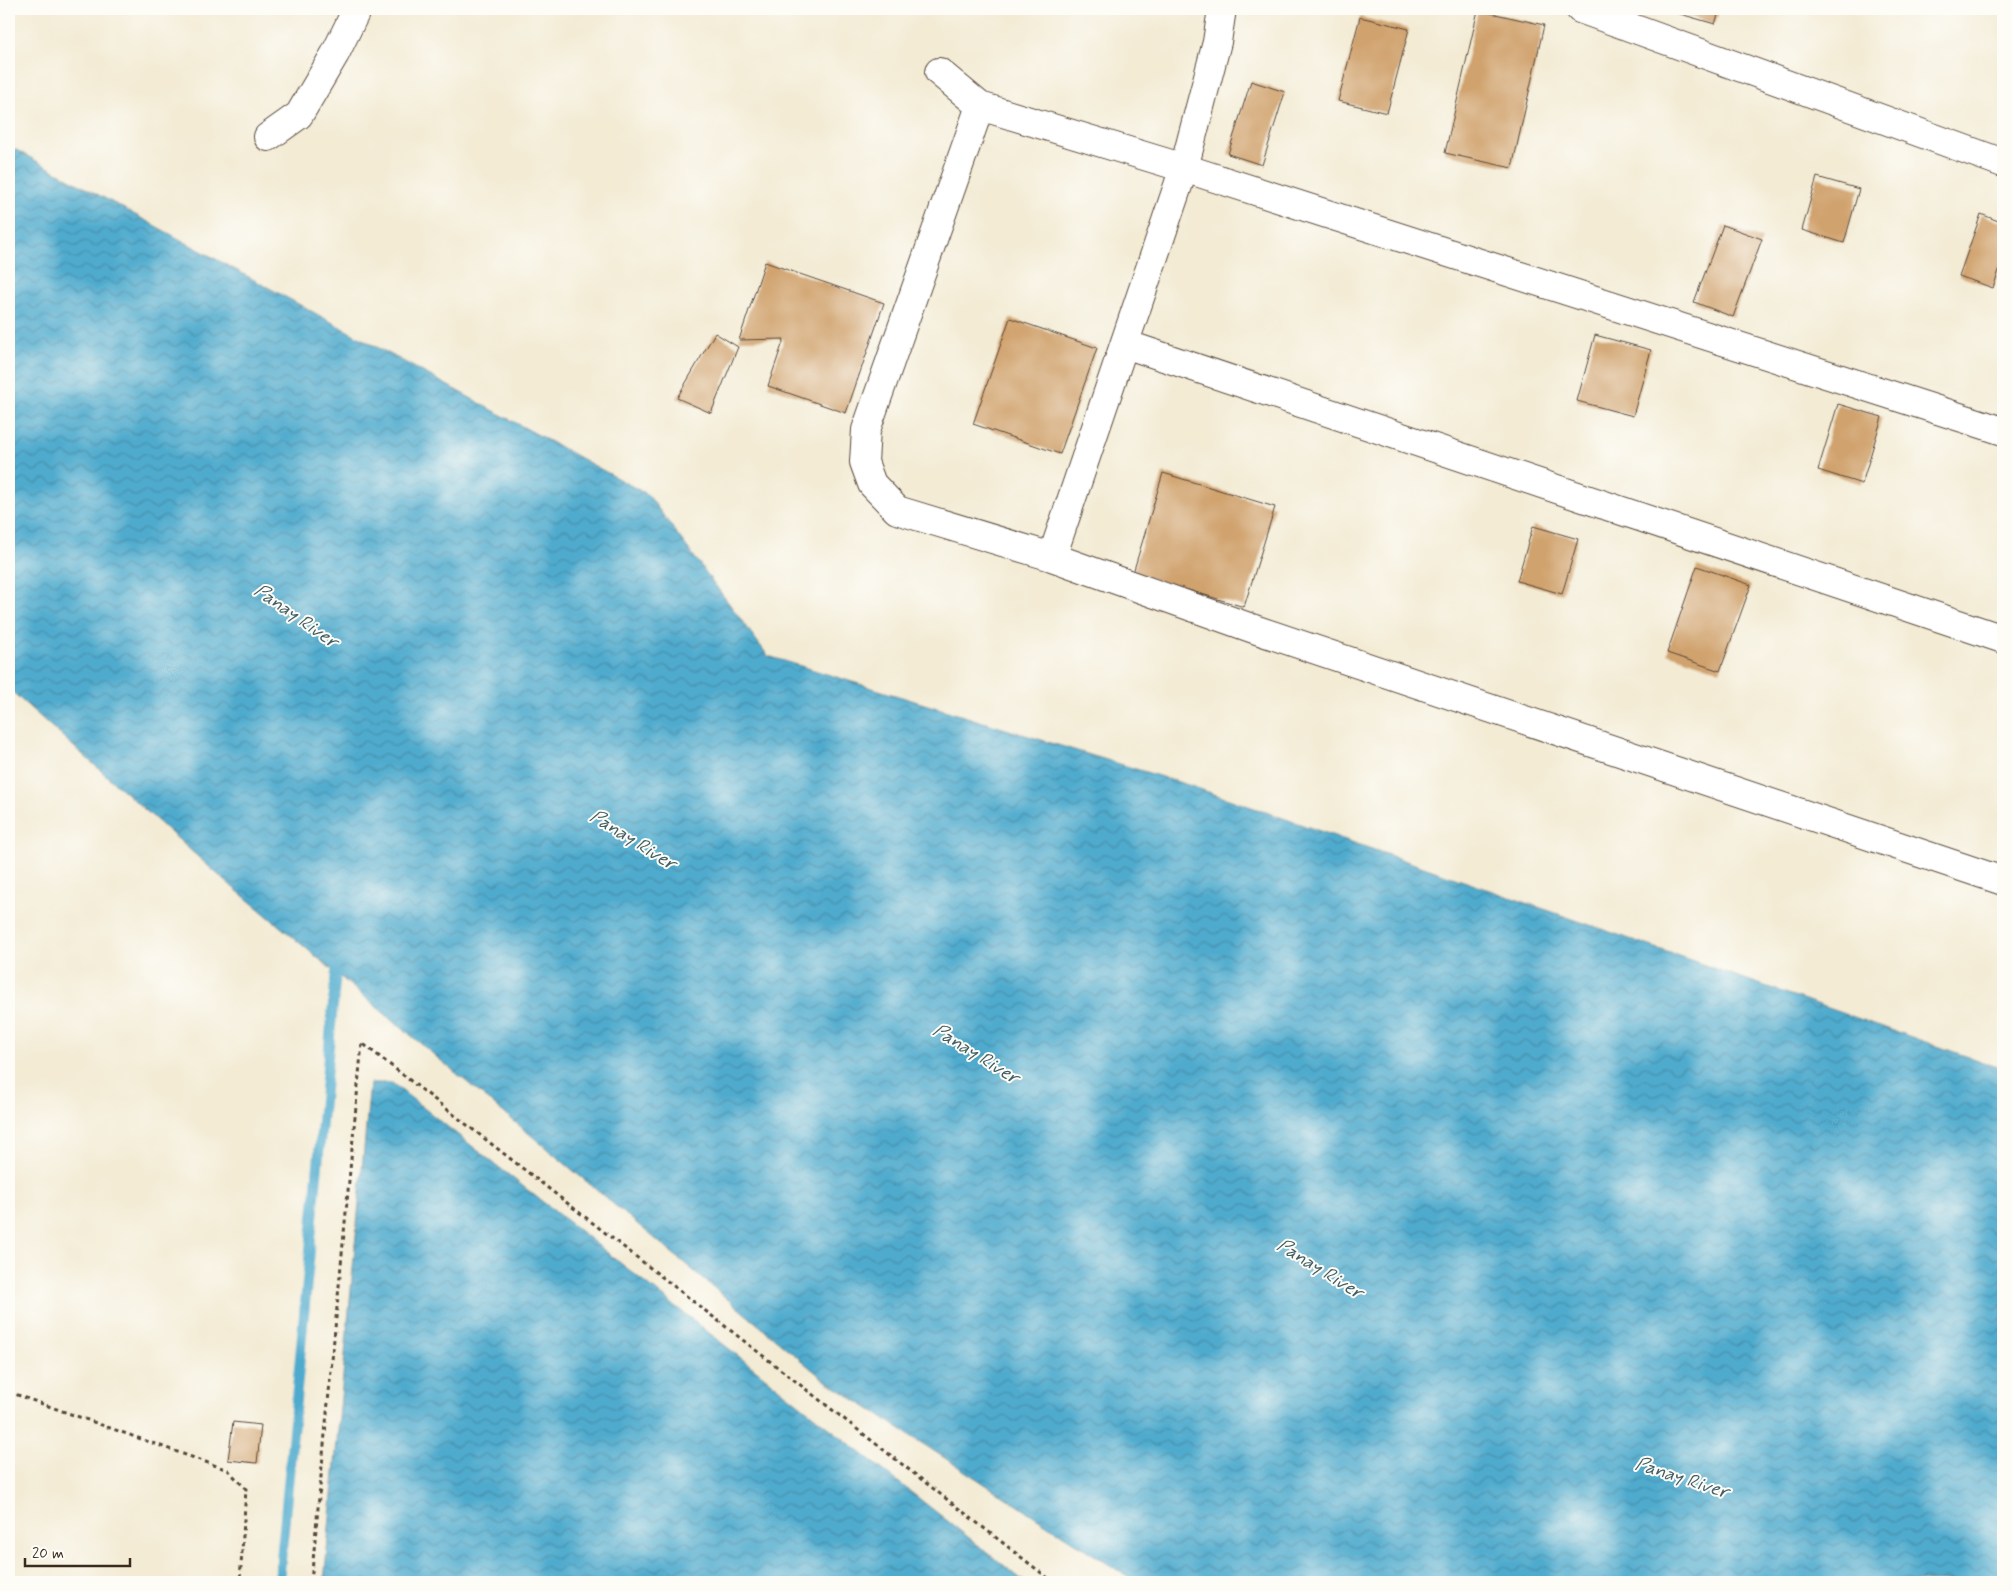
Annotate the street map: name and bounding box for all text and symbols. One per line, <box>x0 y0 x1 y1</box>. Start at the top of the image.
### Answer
water label: Panay River <box>249 578 345 656</box>
water label: Panay River <box>585 804 683 878</box>
water label: Panay River <box>928 1018 1026 1092</box>
water label: Panay River <box>1272 1233 1370 1307</box>
water label: Panay River <box>1632 1451 1735 1506</box>
scale bar <box>25 1536 130 1568</box>
text: 20 m <box>32 1544 64 1564</box>

